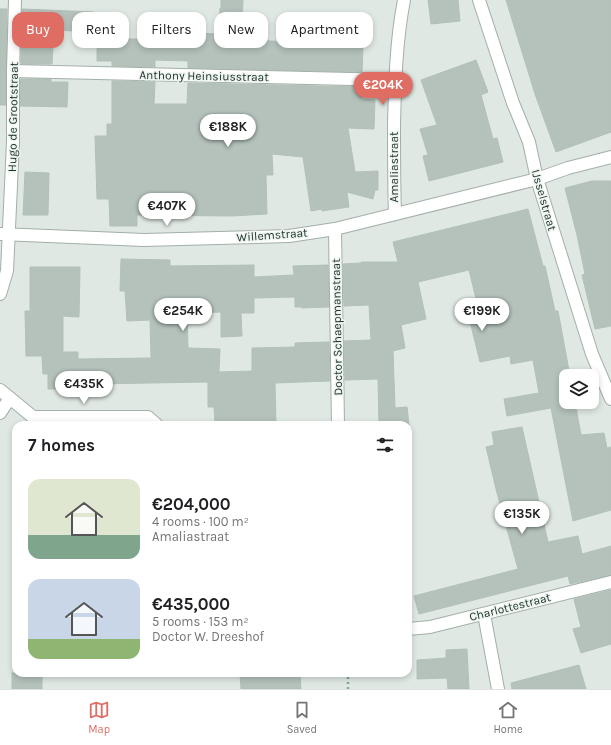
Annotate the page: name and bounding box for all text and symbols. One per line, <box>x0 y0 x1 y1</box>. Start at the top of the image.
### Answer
chip: Buy <box>12 12 64 48</box>
chip: Rent <box>72 12 129 48</box>
chip: Filters <box>137 12 206 48</box>
chip: New <box>214 12 268 48</box>
chip: Apartment <box>276 12 373 48</box>
street label: Hugo de Grootstraat <box>5 61 21 172</box>
street label: Anthony Heinsiusstraat <box>139 68 269 84</box>
pin: €204K <box>355 72 411 106</box>
text: €204K <box>363 77 403 92</box>
pin: €188K <box>200 114 256 148</box>
text: €188K <box>209 119 247 134</box>
street label: Amaliastraat <box>387 131 401 203</box>
street label: IJsselstraat <box>529 168 560 233</box>
pin: €407K <box>139 193 195 227</box>
text: €407K <box>147 198 187 213</box>
street label: Willemstraat <box>236 225 309 244</box>
street label: Doctor Schaepmanstraat <box>329 258 345 396</box>
pin: €254K <box>155 298 211 332</box>
pin: €199K <box>454 298 510 332</box>
text: €254K <box>163 303 203 318</box>
text: €199K <box>463 303 501 318</box>
map controls <box>559 369 599 409</box>
button: layers <box>559 369 599 409</box>
pin: €435K <box>56 371 112 405</box>
text: €435K <box>64 376 104 391</box>
icon: filters <box>374 434 396 456</box>
text: 7 homes <box>28 435 95 455</box>
text: €204,000 <box>152 494 230 514</box>
icon: home <box>60 495 108 543</box>
pin: €135K <box>494 501 550 535</box>
text: €135K <box>503 506 541 521</box>
text: 4 rooms · 100 m² <box>152 514 249 529</box>
text: Amaliastraat <box>152 529 229 544</box>
street label: Charlottestraat <box>468 590 553 624</box>
text: €435,000 <box>152 594 230 614</box>
icon: home <box>60 595 108 643</box>
text: 5 rooms · 153 m² <box>152 614 249 629</box>
text: Doctor W. Dreeshof <box>152 629 264 644</box>
tab: Map <box>88 699 110 736</box>
tab: Saved <box>287 699 317 736</box>
tab: Home <box>493 699 523 736</box>

